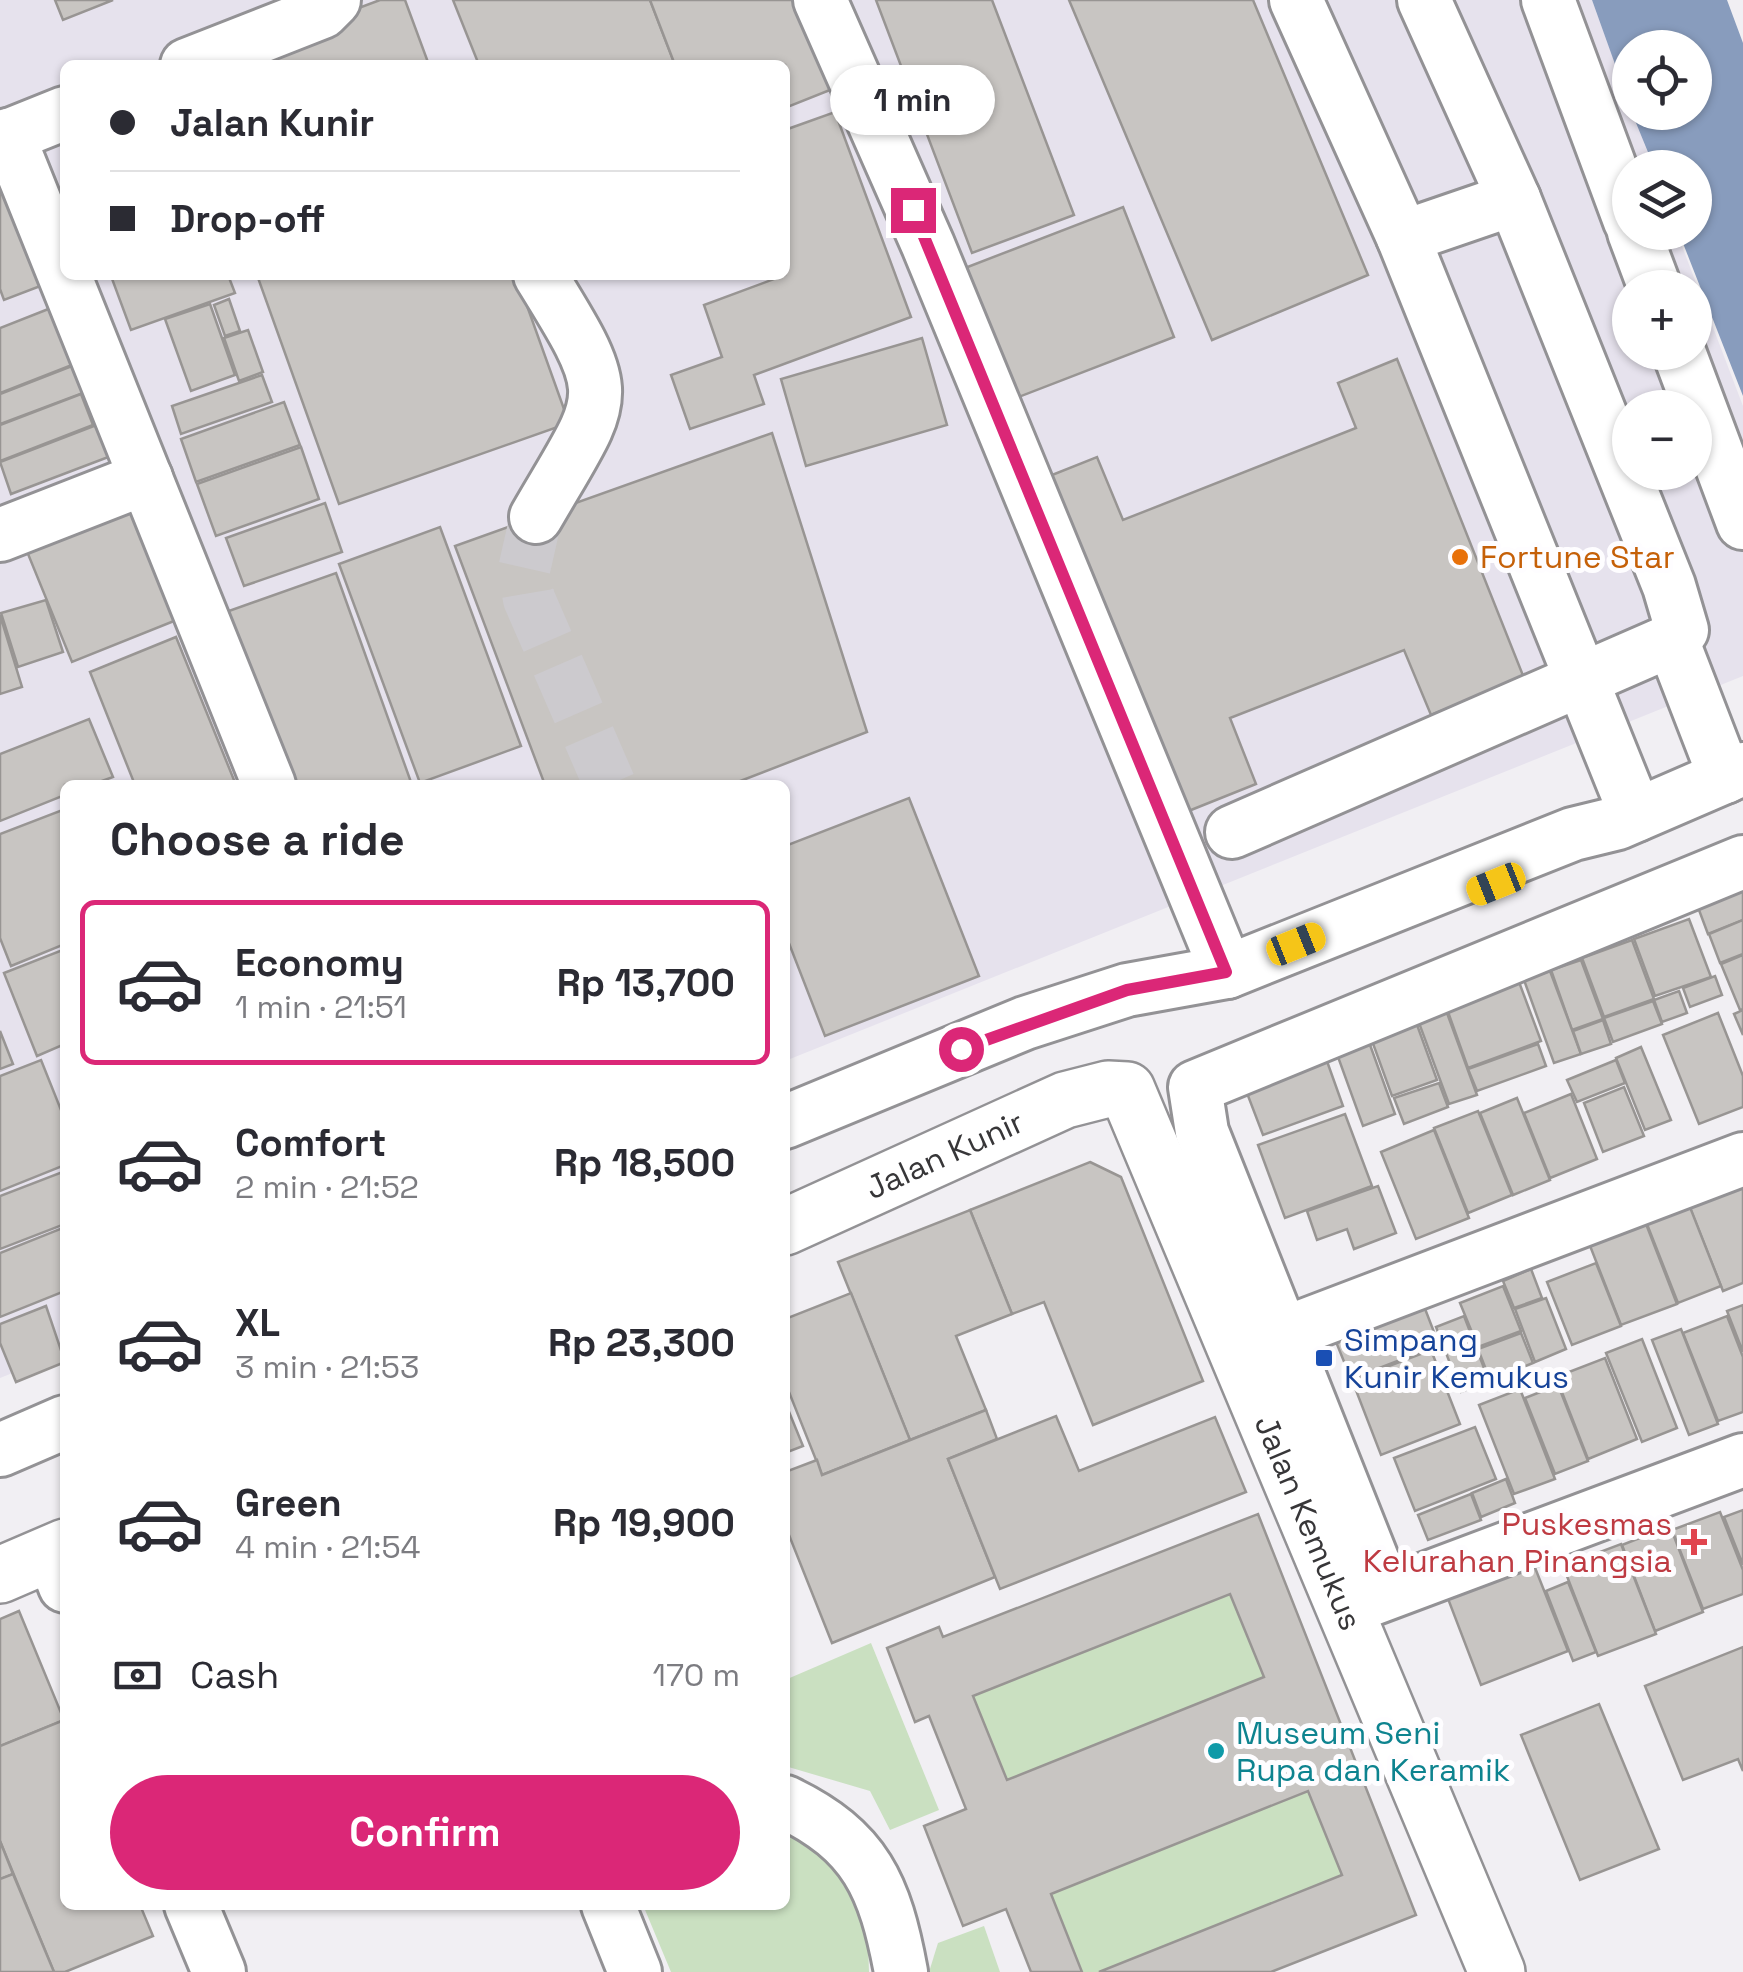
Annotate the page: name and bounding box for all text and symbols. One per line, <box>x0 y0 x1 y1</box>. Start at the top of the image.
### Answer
map controls <box>1612 30 1712 490</box>
button: locate <box>1612 30 1712 130</box>
callout: 1 min <box>830 65 996 135</box>
text: 1 min <box>873 80 952 120</box>
text: Jalan Kunir <box>170 99 374 147</box>
button: layers <box>1612 150 1712 250</box>
route end <box>891 188 936 233</box>
text: Drop-off <box>170 195 325 243</box>
button: + <box>1612 270 1712 370</box>
button: − <box>1612 390 1712 490</box>
place label: Fortune Star <box>1480 537 1675 577</box>
marker: Fortune Star <box>1449 546 1471 568</box>
text: Choose a ride <box>110 811 405 868</box>
car <box>1463 859 1529 909</box>
car <box>1263 919 1329 969</box>
icon: car <box>115 938 205 1028</box>
text: Economy <box>235 939 404 987</box>
text: Rp 13,700 <box>557 959 735 1007</box>
text: 1 min · 21:51 <box>235 987 407 1027</box>
route start <box>939 1027 984 1072</box>
street label: Jalan Kunir <box>859 1102 1030 1208</box>
icon: car <box>115 1118 205 1208</box>
text: Comfort <box>235 1119 386 1167</box>
text: Rp 18,500 <box>554 1139 735 1187</box>
text: 2 min · 21:52 <box>235 1167 419 1207</box>
icon: car <box>115 1298 205 1388</box>
text: XL <box>235 1299 280 1347</box>
text: Rp 23,300 <box>548 1319 735 1367</box>
place label: Simpang Kunir Kemukus <box>1344 1320 1569 1397</box>
text: 3 min · 21:53 <box>235 1347 419 1387</box>
marker: Simpang Kunir Kemukus <box>1313 1347 1335 1369</box>
street label: Jalan Kemukus <box>1246 1409 1371 1636</box>
icon: car <box>115 1478 205 1568</box>
text: Green <box>235 1479 342 1527</box>
text: Rp 19,900 <box>553 1499 735 1547</box>
place label: Puskesmas Kelurahan Pinangsia <box>1363 1504 1672 1581</box>
text: 4 min · 21:54 <box>235 1527 421 1567</box>
marker: Puskesmas Kelurahan Pinangsia <box>1681 1529 1707 1555</box>
icon: cash <box>110 1648 165 1703</box>
text: Cash <box>190 1651 279 1699</box>
text: 170 m <box>653 1655 740 1695</box>
place label: Museum Seni Rupa dan Keramik <box>1236 1713 1510 1790</box>
marker: Museum Seni Rupa dan Keramik <box>1205 1740 1227 1762</box>
button: Confirm <box>110 1775 740 1890</box>

